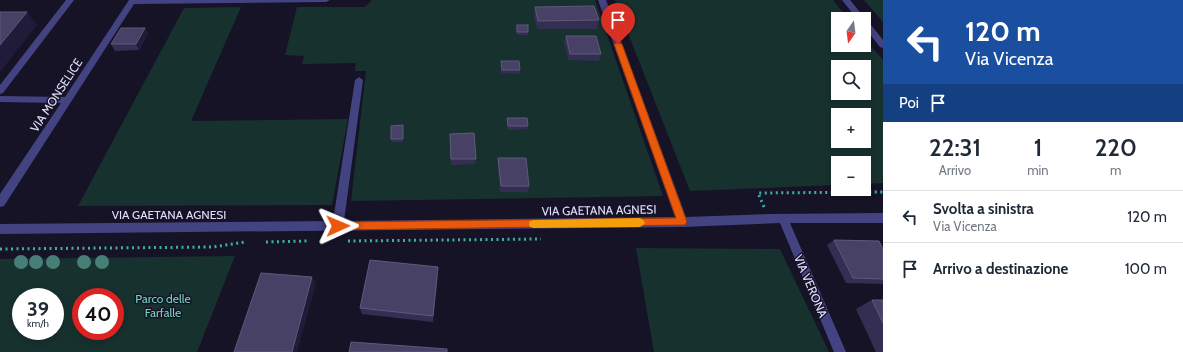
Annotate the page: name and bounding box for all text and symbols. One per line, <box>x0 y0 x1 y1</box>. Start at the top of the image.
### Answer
pin <box>601 3 635 44</box>
icon: arrive <box>607 9 629 31</box>
north arrow <box>831 12 871 52</box>
map controls <box>831 12 871 196</box>
text: 120 m <box>965 14 1041 48</box>
icon: left <box>899 16 951 68</box>
text: Via Vicenza <box>965 48 1053 70</box>
street label: VIA MONSELICE <box>27 55 86 135</box>
button: search <box>831 60 871 100</box>
icon: arrive <box>927 92 949 114</box>
text: Poi <box>899 94 919 112</box>
button: + <box>831 108 871 148</box>
text: 22:31 <box>929 133 981 162</box>
text: 1 <box>1034 133 1042 162</box>
text: 220 <box>1095 133 1137 162</box>
button: − <box>831 156 871 196</box>
text: Arrivo <box>939 162 971 178</box>
text: min <box>1027 162 1049 178</box>
text: m <box>1110 162 1121 178</box>
text: Svolta a sinistra <box>933 200 1034 218</box>
street label: VIA GAETANA AGNESI <box>542 201 656 219</box>
position arrow <box>317 205 359 247</box>
icon: left <box>899 206 921 228</box>
street label: VIA GAETANA AGNESI <box>112 207 226 222</box>
text: 120 m <box>1127 208 1167 226</box>
text: Via Vicenza <box>933 218 997 234</box>
street label: VIA VERONA <box>791 252 831 320</box>
icon: arrive <box>899 258 921 280</box>
text: Arrivo a destinazione <box>933 260 1068 278</box>
text: 100 m <box>1125 260 1167 278</box>
speed limit sign: 40 <box>72 288 124 340</box>
park label: Parco delle Farfalle <box>135 291 191 320</box>
text: 39 <box>27 297 49 321</box>
text: km/h <box>27 317 49 330</box>

